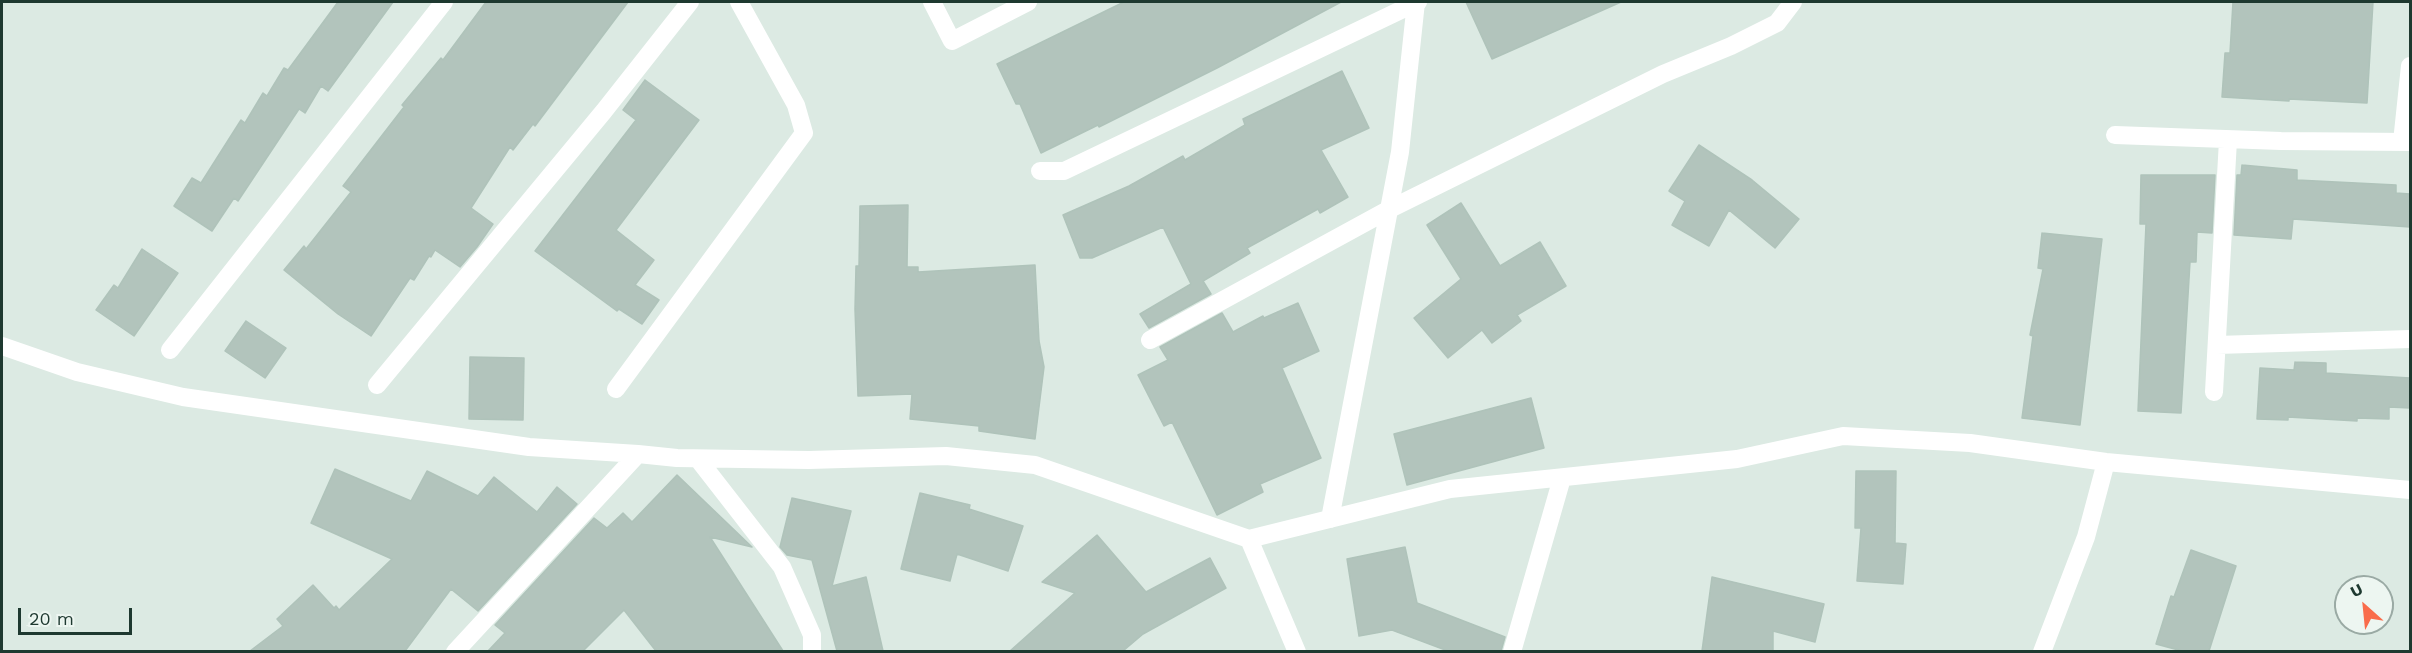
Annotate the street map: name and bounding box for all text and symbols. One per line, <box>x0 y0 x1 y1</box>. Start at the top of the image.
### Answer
north arrow <box>2334 575 2394 635</box>
text: U <box>2347 579 2366 601</box>
scale bar <box>21 596 135 634</box>
text: 20 m <box>29 608 74 629</box>

